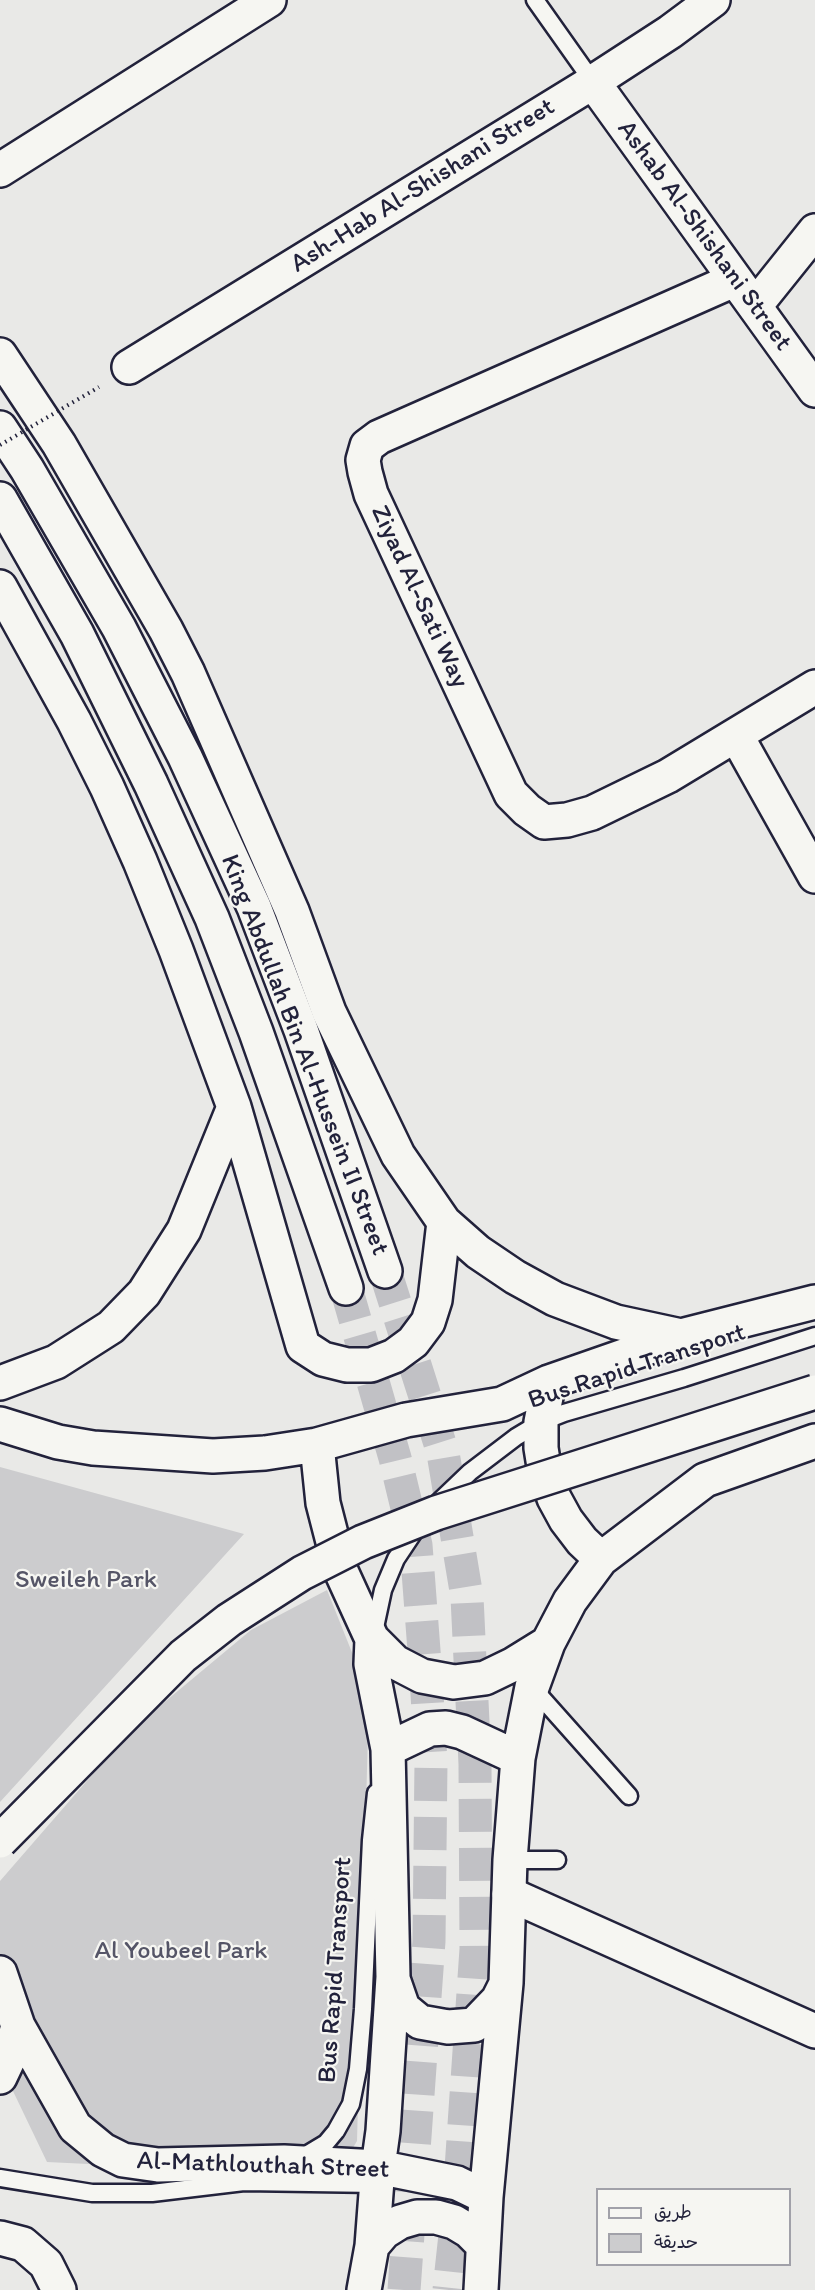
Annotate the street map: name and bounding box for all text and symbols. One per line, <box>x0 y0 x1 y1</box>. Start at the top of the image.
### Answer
street label: Ash-Hab Al-Shishani Street <box>285 92 561 280</box>
street label: Ashab Al-Shishani Street <box>610 115 798 357</box>
street label: Ziyad Al-Sati Way <box>363 501 475 693</box>
street label: King Abdullah Bin Al-Hussein II Street <box>213 850 395 1260</box>
street label: Bus Rapid Transport <box>524 1317 750 1417</box>
park label: Sweileh Park <box>15 1564 157 1596</box>
street label: Bus Rapid Transport <box>313 1856 359 2084</box>
park label: Al Youbeel Park <box>94 1935 268 1967</box>
street label: Al-Mathlouthah Street <box>136 2146 390 2186</box>
legend <box>596 2188 791 2266</box>
text: طريق <box>654 2201 692 2223</box>
text: حديقة <box>654 2231 698 2253</box>

